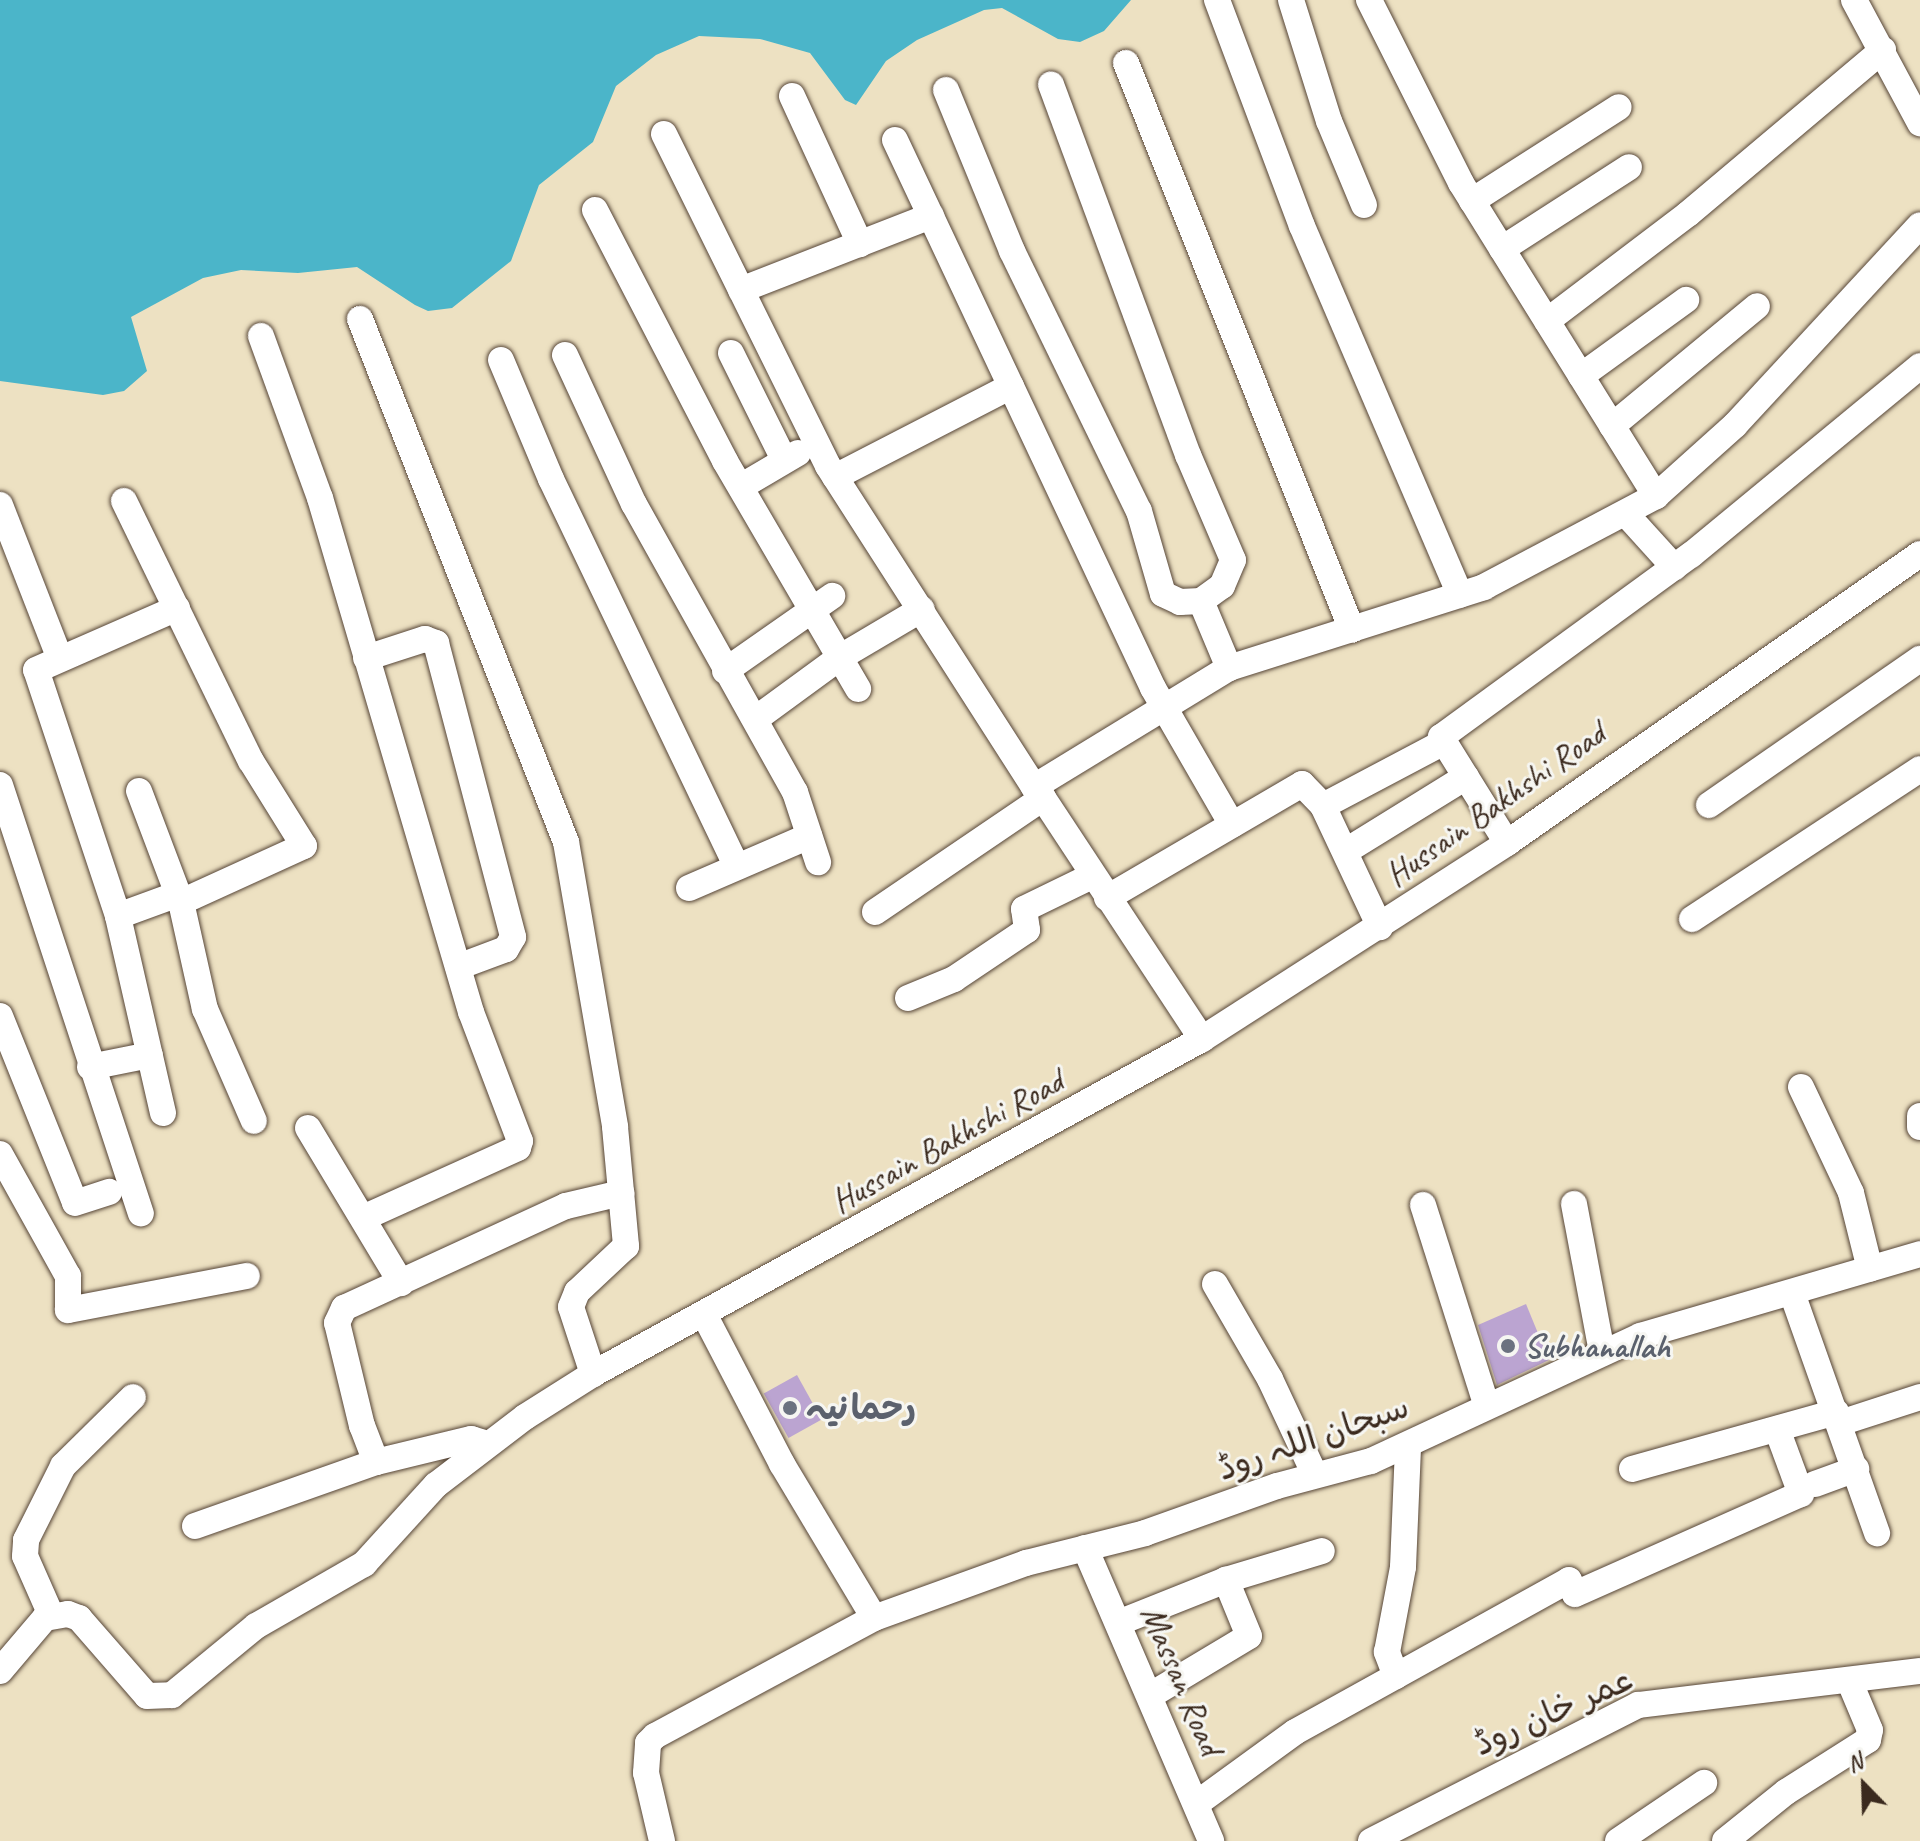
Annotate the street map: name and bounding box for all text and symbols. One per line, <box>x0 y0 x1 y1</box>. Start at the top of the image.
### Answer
street label: Hussain Bakhshi Road <box>1378 713 1612 895</box>
street label: Hussain Bakhshi Road <box>824 1061 1070 1221</box>
place label: Subhanallah <box>1524 1326 1670 1366</box>
marker: Subhanallah <box>1499 1337 1517 1355</box>
street label: سبحان اللہ روڈ <box>1212 1385 1414 1489</box>
place label: رحمانیہ <box>806 1388 916 1428</box>
marker: رحمانیہ <box>781 1399 799 1417</box>
street label: Massan Road <box>1133 1600 1231 1760</box>
street label: عمر خان روڈ <box>1467 1658 1639 1764</box>
north arrow <box>1824 1745 1904 1825</box>
text: N <box>1843 1747 1866 1778</box>

